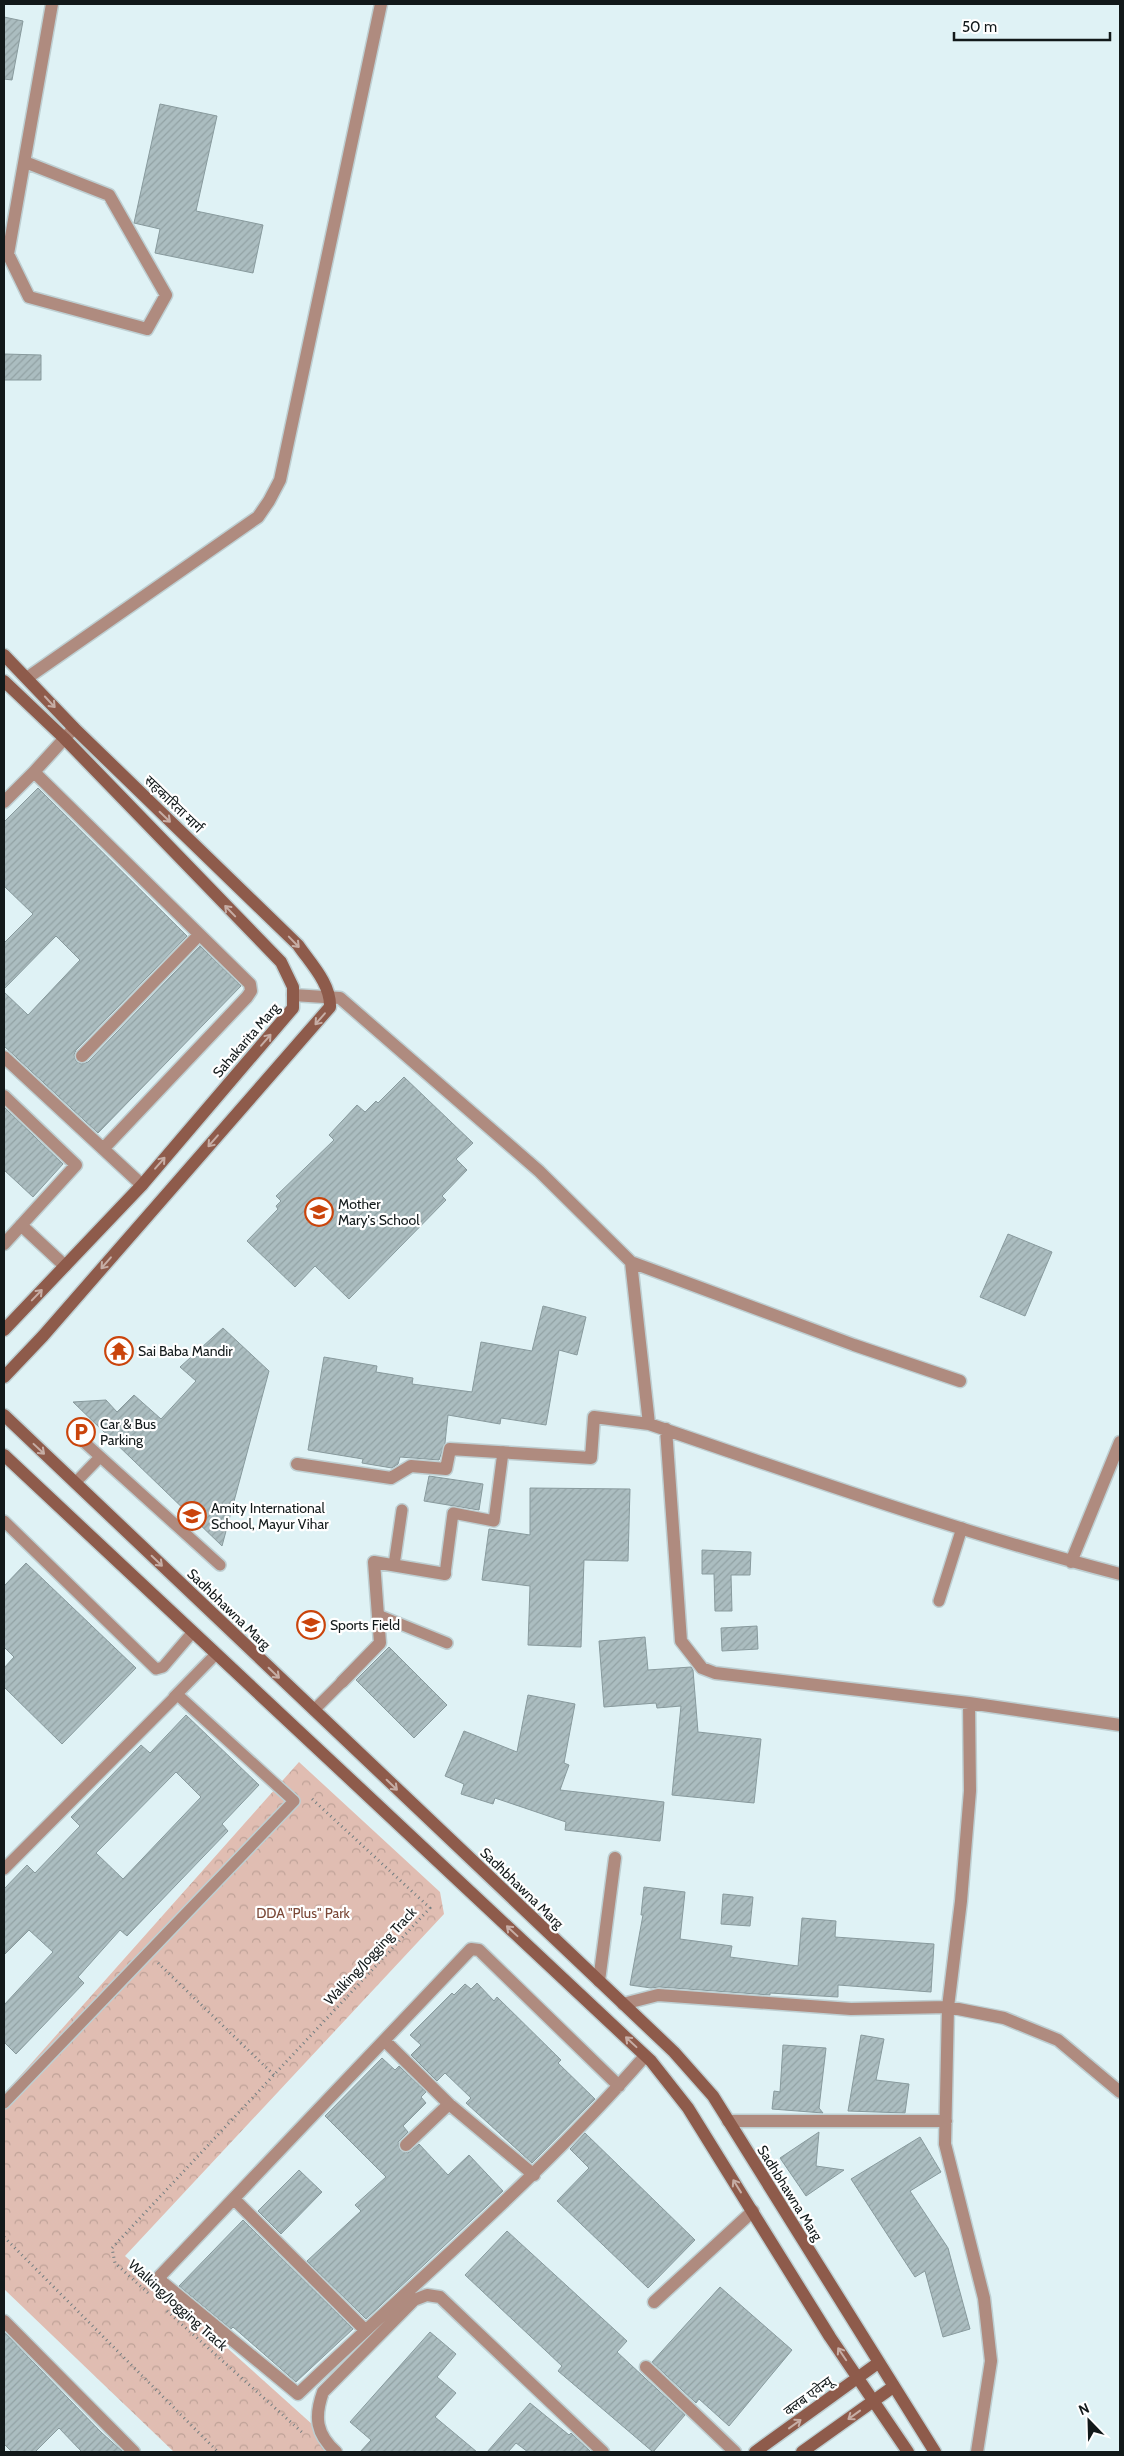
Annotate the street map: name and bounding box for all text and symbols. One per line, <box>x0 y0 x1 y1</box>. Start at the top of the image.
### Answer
scale bar <box>954 10 1110 42</box>
text: 50 m <box>962 18 997 36</box>
one-way arrow <box>44 696 56 709</box>
street label: सहकारिता मार्ग <box>141 771 208 837</box>
one-way arrow <box>159 811 171 823</box>
one-way arrow <box>225 905 237 917</box>
one-way arrow <box>288 936 300 948</box>
street label: Sahakarita Marg <box>209 998 284 1081</box>
one-way arrow <box>314 1012 326 1025</box>
one-way arrow <box>260 1033 271 1046</box>
one-way arrow <box>208 1134 219 1147</box>
one-way arrow <box>155 1157 166 1170</box>
place label: Mother Mary's School <box>338 1195 420 1229</box>
school or university icon: Mother Mary's School <box>304 1197 334 1227</box>
one-way arrow <box>100 1257 112 1270</box>
one-way arrow <box>31 1288 43 1301</box>
temple icon: Sai Baba Mandir <box>104 1336 134 1366</box>
place label: Sai Baba Mandir <box>138 1342 233 1360</box>
place label: Car & Bus Parking <box>100 1415 156 1449</box>
parking icon: Car & Bus Parking <box>66 1417 96 1447</box>
one-way arrow <box>33 1443 45 1455</box>
place label: Amity International School, Mayur Vihar <box>211 1499 329 1533</box>
school or university icon: Amity International School, Mayur Vihar <box>177 1501 207 1531</box>
one-way arrow <box>150 1555 163 1567</box>
street label: Sadhbhawna Marg <box>183 1565 275 1654</box>
school or university icon: Sports Field <box>296 1610 326 1640</box>
place label: Sports Field <box>330 1616 400 1634</box>
one-way arrow <box>268 1667 281 1679</box>
one-way arrow <box>386 1779 398 1791</box>
street label: Sadhbhawna Marg <box>476 1844 568 1933</box>
street label: Walking/Jogging Track <box>320 1903 421 2009</box>
park label: DDA "Plus" Park <box>256 1904 351 1922</box>
one-way arrow <box>505 1925 518 1937</box>
one-way arrow <box>624 2036 637 2048</box>
street label: Sadhbhawna Marg <box>753 2142 827 2245</box>
one-way arrow <box>732 2180 742 2194</box>
street label: Walking/Jogging Track <box>125 2256 232 2355</box>
one-way arrow <box>837 2347 847 2361</box>
street label: क्लब एवेन्यू <box>780 2371 838 2421</box>
north arrow <box>1064 2396 1114 2446</box>
text: N <box>1076 2399 1092 2419</box>
one-way arrow <box>847 2410 861 2420</box>
one-way arrow <box>788 2419 802 2429</box>

